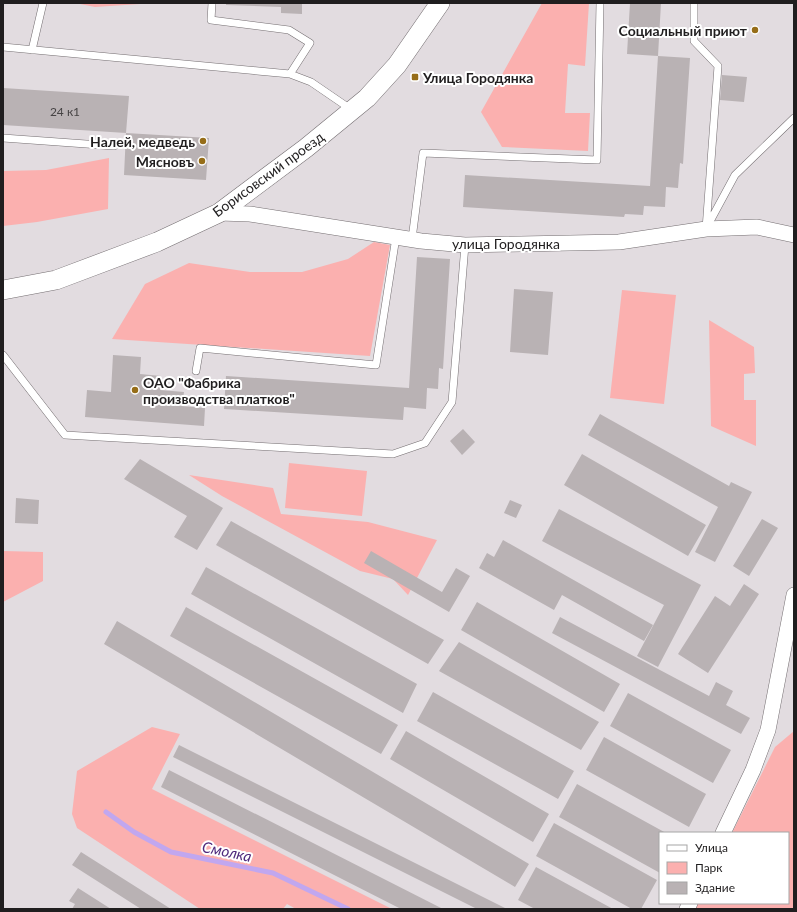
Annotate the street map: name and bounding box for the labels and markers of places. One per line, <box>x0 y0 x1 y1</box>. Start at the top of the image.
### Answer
place label: Социальный приют <box>619 22 748 39</box>
marker: Социальный приют <box>750 25 760 35</box>
place label: Улица Городянка <box>422 69 533 86</box>
marker: Улица Городянка <box>410 72 420 82</box>
place label: Налей, медведь <box>90 133 195 150</box>
marker: Налей, медведь <box>198 136 208 146</box>
place label: Мясновъ <box>136 153 195 170</box>
marker: Мясновъ <box>197 156 207 166</box>
place label: ОАО "Фабрика производства платков" <box>143 374 295 407</box>
marker: ОАО "Фабрика производства платков" <box>130 385 140 395</box>

